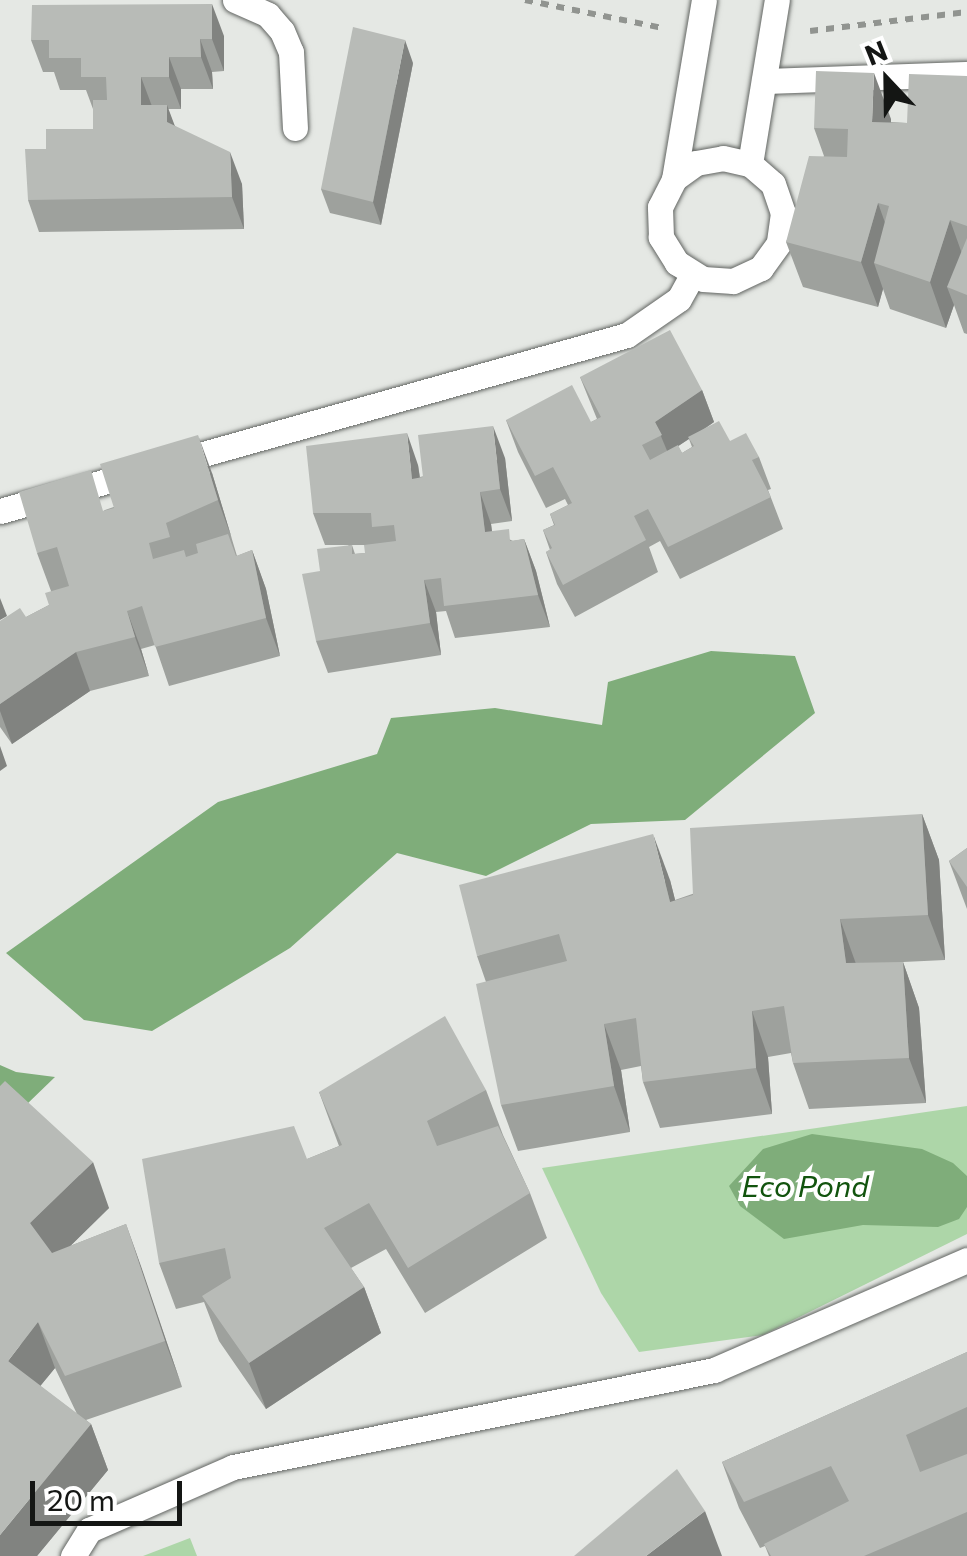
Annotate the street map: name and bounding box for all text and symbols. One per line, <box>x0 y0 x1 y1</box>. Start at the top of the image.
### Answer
north arrow <box>837 30 937 130</box>
text: N <box>860 32 892 72</box>
water label: Eco Pond <box>741 1167 869 1203</box>
scale bar <box>35 1461 188 1523</box>
text: 20 m <box>47 1480 115 1517</box>

